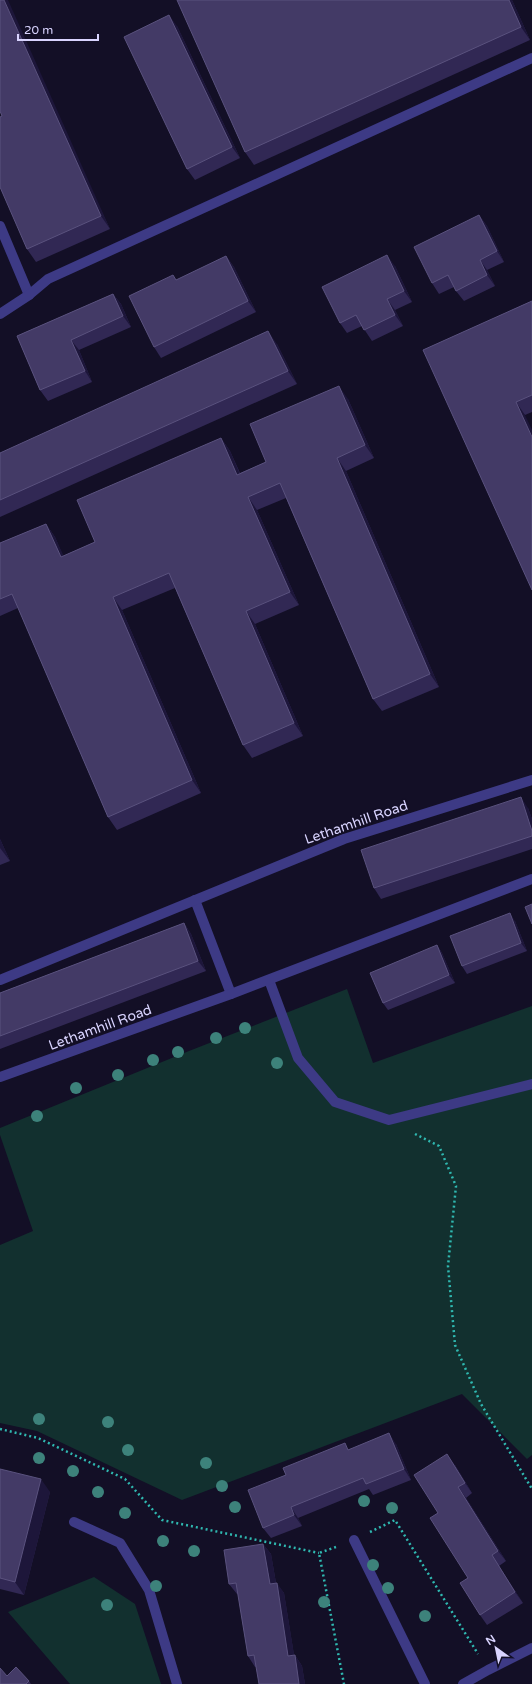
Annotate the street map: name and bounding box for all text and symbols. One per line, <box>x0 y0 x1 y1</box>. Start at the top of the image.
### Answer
scale bar <box>18 16 98 42</box>
text: 20 m <box>24 23 53 37</box>
street label: Lethamhill Road <box>302 797 410 848</box>
street label: Lethamhill Road <box>46 1001 154 1054</box>
north arrow <box>476 1628 516 1668</box>
text: N <box>484 1632 498 1648</box>

